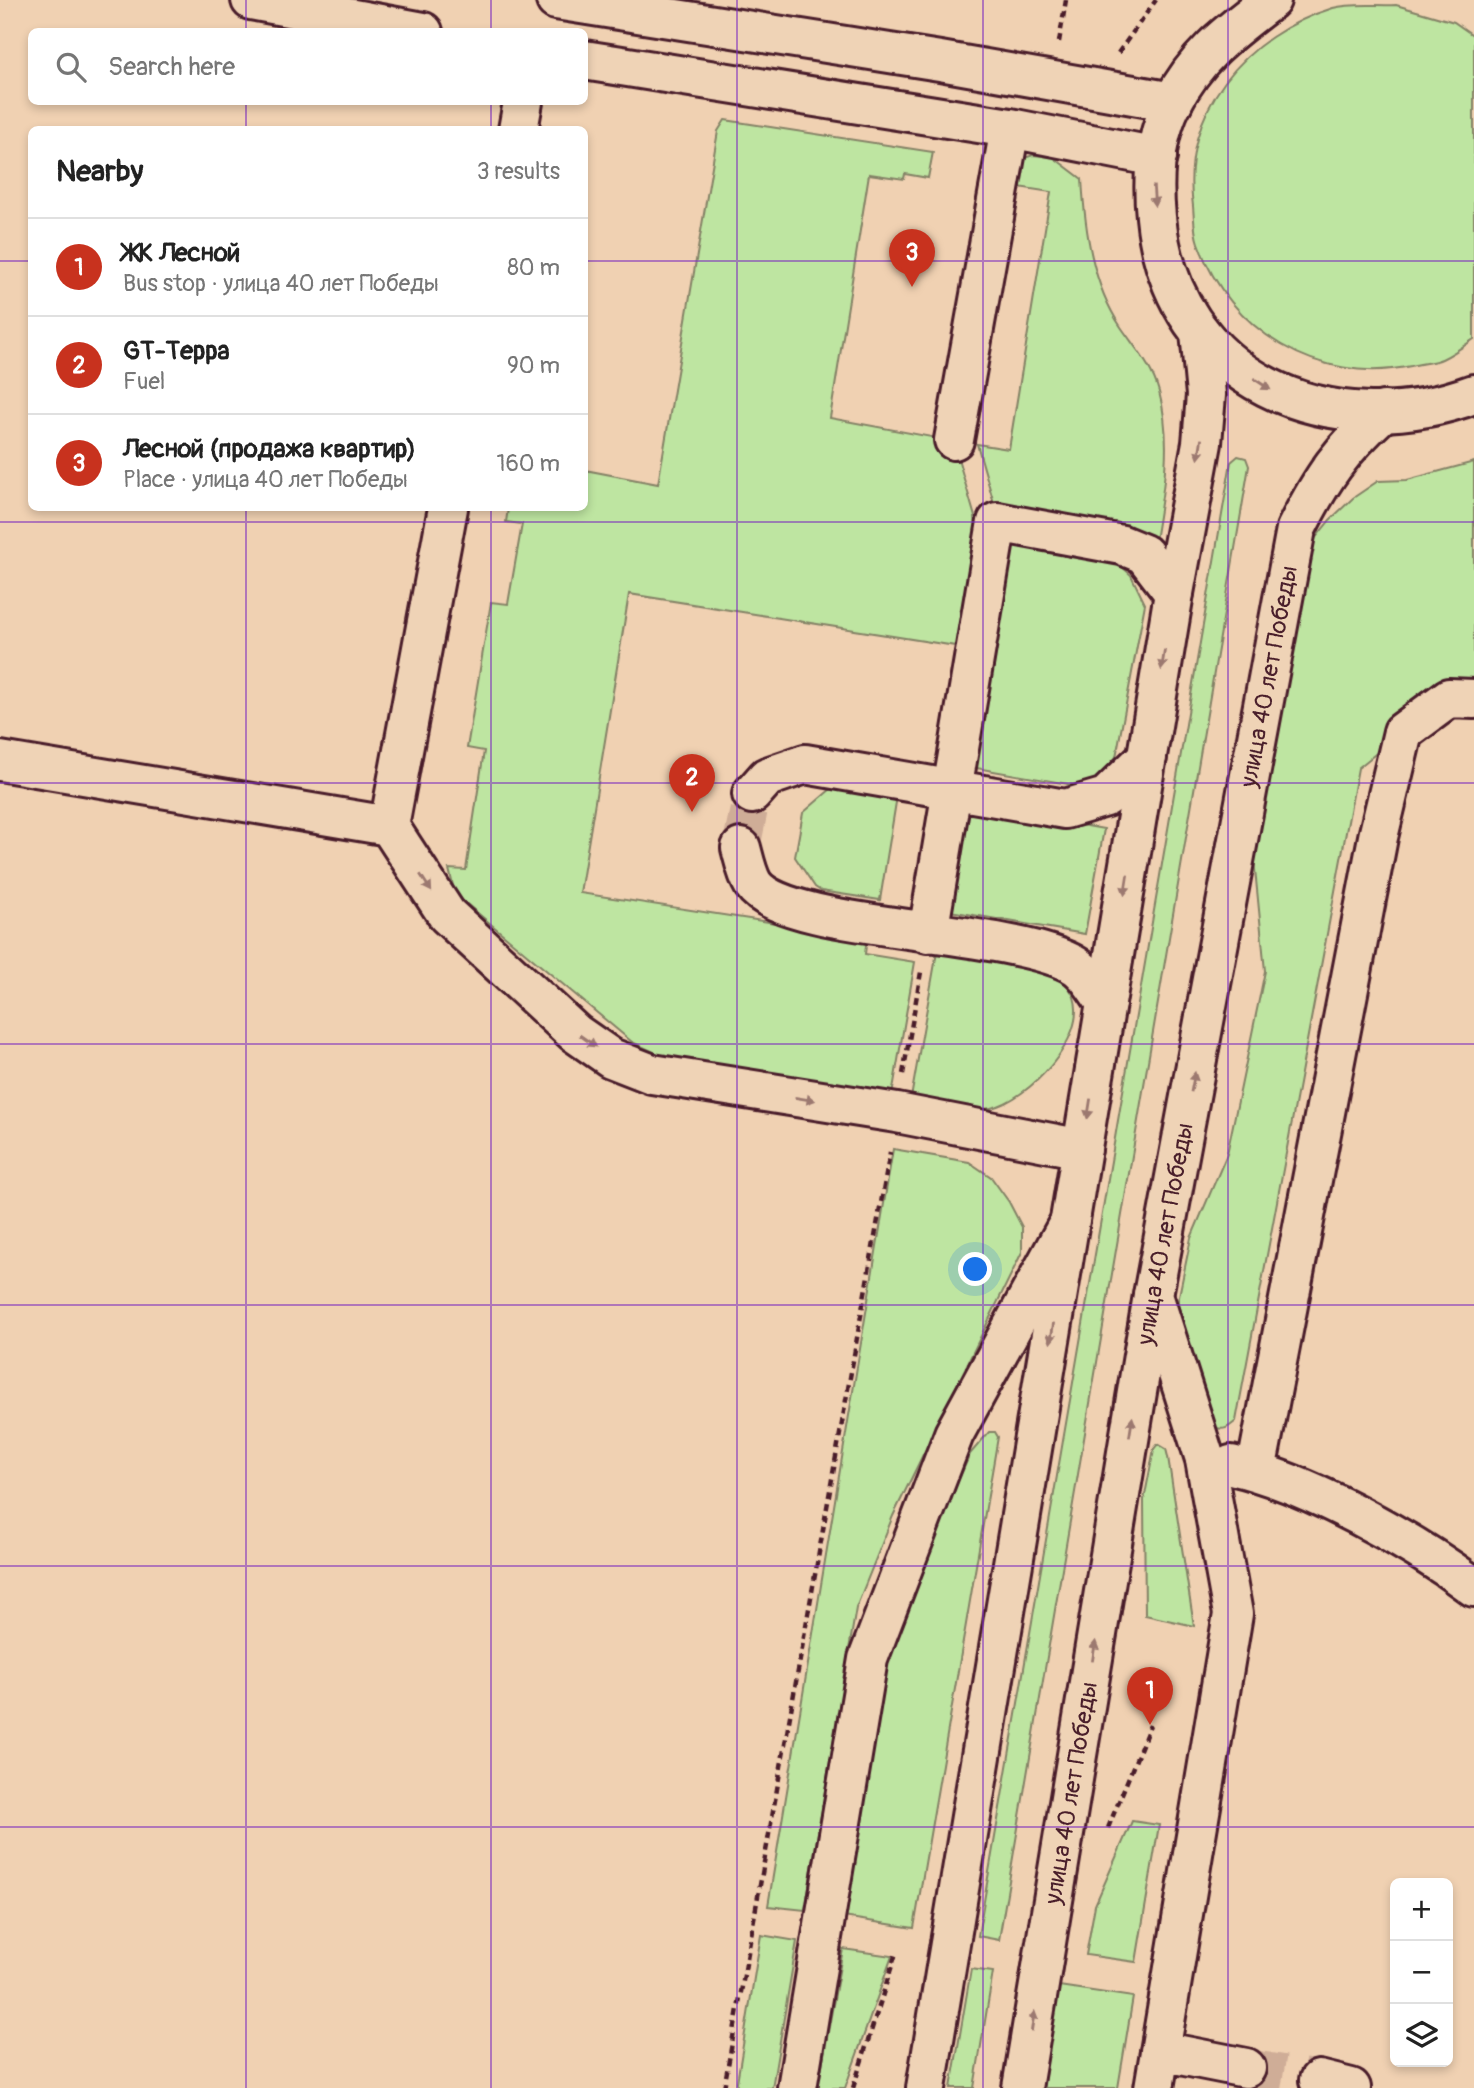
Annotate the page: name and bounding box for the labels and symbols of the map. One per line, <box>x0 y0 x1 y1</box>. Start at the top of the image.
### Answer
one-way arrow <box>1149 185 1160 207</box>
pin: 3 <box>889 229 935 287</box>
one-way arrow <box>1252 377 1271 390</box>
one-way arrow <box>1195 438 1206 460</box>
street label: улица 40 лет Победы <box>1234 563 1304 791</box>
one-way arrow <box>1157 649 1168 671</box>
pin: 2 <box>669 754 715 812</box>
one-way arrow <box>419 874 433 892</box>
one-way arrow <box>1120 874 1131 896</box>
one-way arrow <box>579 1034 597 1048</box>
one-way arrow <box>1187 1071 1198 1093</box>
one-way arrow <box>794 1094 816 1105</box>
one-way arrow <box>1083 1098 1094 1120</box>
street label: улица 40 лет Победы <box>1131 1121 1200 1348</box>
your location <box>958 1252 992 1286</box>
one-way arrow <box>1046 1323 1057 1345</box>
one-way arrow <box>1126 1416 1137 1438</box>
one-way arrow <box>1089 1640 1100 1662</box>
pin: 1 <box>1127 1667 1173 1725</box>
street label: улица 40 лет Победы <box>1038 1680 1104 1907</box>
one-way arrow <box>1028 2010 1039 2032</box>

